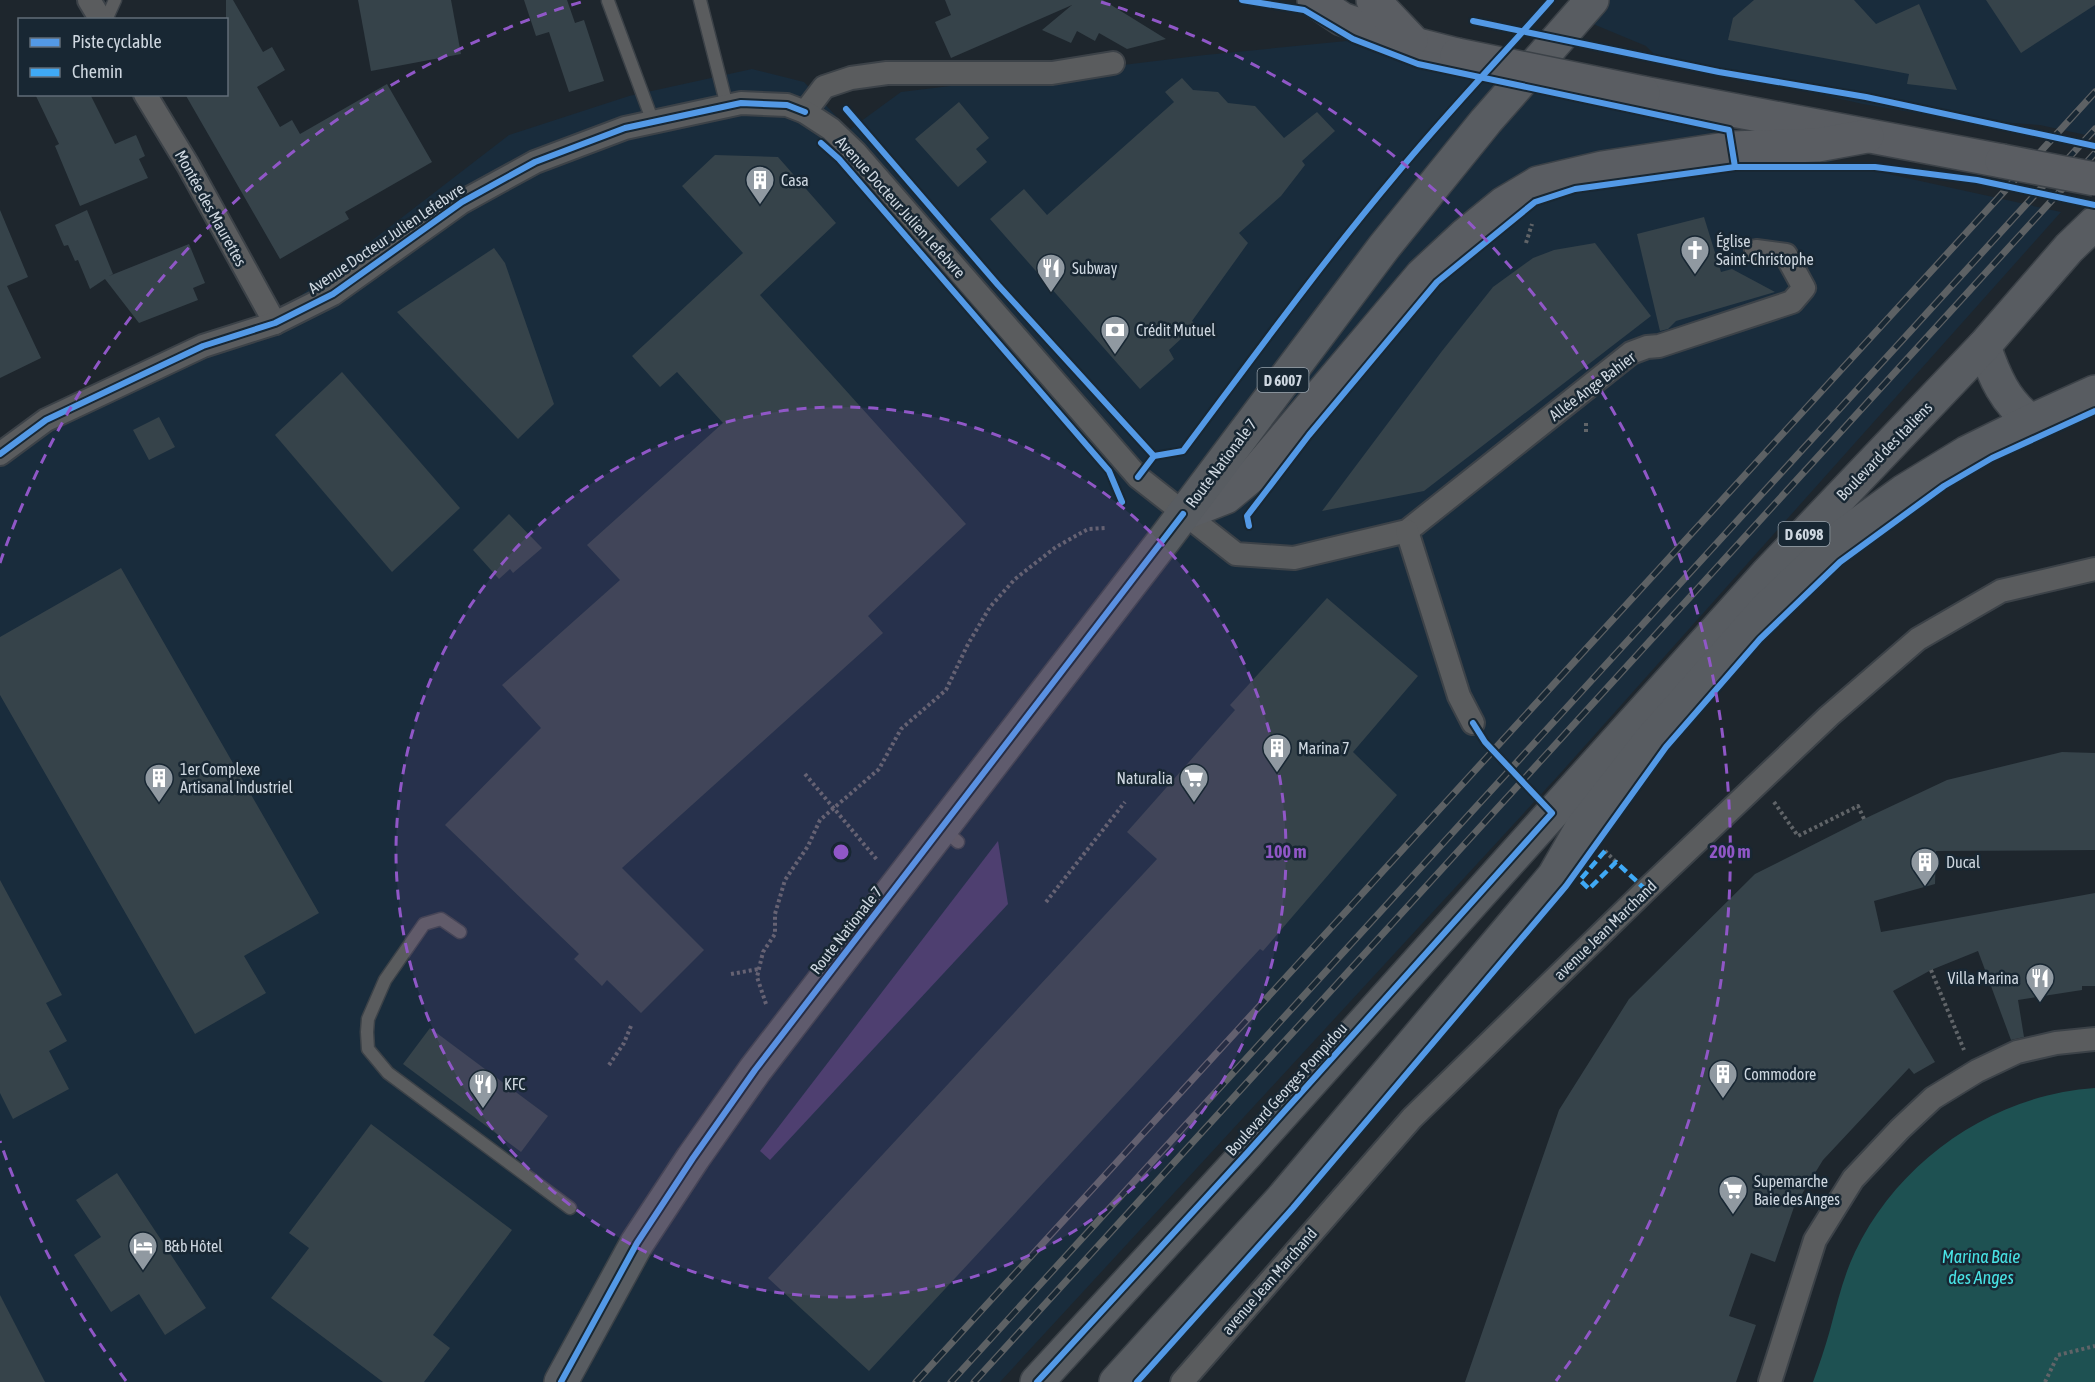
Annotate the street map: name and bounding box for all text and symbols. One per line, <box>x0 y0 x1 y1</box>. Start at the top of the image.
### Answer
legend <box>18 18 228 96</box>
text: Piste cyclable <box>72 31 162 52</box>
text: Chemin <box>72 61 123 82</box>
street label: Avenue Docteur Julien Lefebvre <box>833 132 969 282</box>
street label: Montée des Maurettes <box>172 147 250 269</box>
building icon: Casa <box>744 164 776 206</box>
place label: Casa <box>781 171 809 189</box>
street label: Avenue Docteur Julien Lefebvre <box>305 179 467 297</box>
place label: Église Saint-Christophe <box>1716 232 1814 269</box>
church icon: Église Saint-Christophe <box>1679 234 1711 276</box>
restaurant icon: Subway <box>1035 252 1067 294</box>
place label: Subway <box>1072 259 1118 278</box>
bank icon: Crédit Mutuel <box>1099 314 1131 356</box>
place label: Crédit Mutuel <box>1136 321 1216 339</box>
street label: Allée Ange Bahier <box>1546 348 1639 425</box>
road number: D 6007 <box>1258 368 1308 392</box>
street label: Boulevard des Italiens <box>1832 398 1936 504</box>
street label: Route Nationale 7 <box>1182 415 1260 511</box>
road number: D 6098 <box>1778 522 1830 546</box>
building icon: Marina 7 <box>1261 732 1293 774</box>
place label: Marina 7 <box>1298 739 1349 757</box>
place label: 1er Complexe Artisanal Industriel <box>180 760 293 796</box>
building icon: 1er Complexe Artisanal Industriel <box>143 762 175 804</box>
supermarket icon: Naturalia <box>1178 762 1210 804</box>
place label: Naturalia <box>1117 769 1173 787</box>
text: 100 m <box>1266 841 1306 862</box>
text: 200 m <box>1710 841 1750 862</box>
centre of rings <box>831 842 851 862</box>
building icon: Ducal <box>1909 846 1941 888</box>
place label: Ducal <box>1946 853 1981 871</box>
street label: avenue Jean Marchand <box>1550 877 1660 983</box>
street label: Route Nationale 7 <box>806 883 886 977</box>
restaurant icon: Villa Marina <box>2024 962 2056 1004</box>
place label: Villa Marina <box>1948 969 2019 987</box>
street label: Boulevard Georges Pompidou <box>1222 1019 1351 1160</box>
building icon: Commodore <box>1707 1058 1739 1100</box>
place label: Commodore <box>1744 1065 1816 1083</box>
restaurant icon: KFC <box>467 1068 499 1110</box>
place label: KFC <box>504 1075 526 1093</box>
place label: Supemarche Baie des Anges <box>1754 1172 1840 1209</box>
supermarket icon: Supemarche Baie des Anges <box>1717 1174 1749 1216</box>
street label: avenue Jean Marchand <box>1218 1224 1320 1338</box>
hotel icon: B&b Hôtel <box>127 1230 159 1272</box>
place label: B&b Hôtel <box>164 1237 223 1255</box>
water label: Marina Baie des Anges <box>1942 1246 2020 1288</box>

